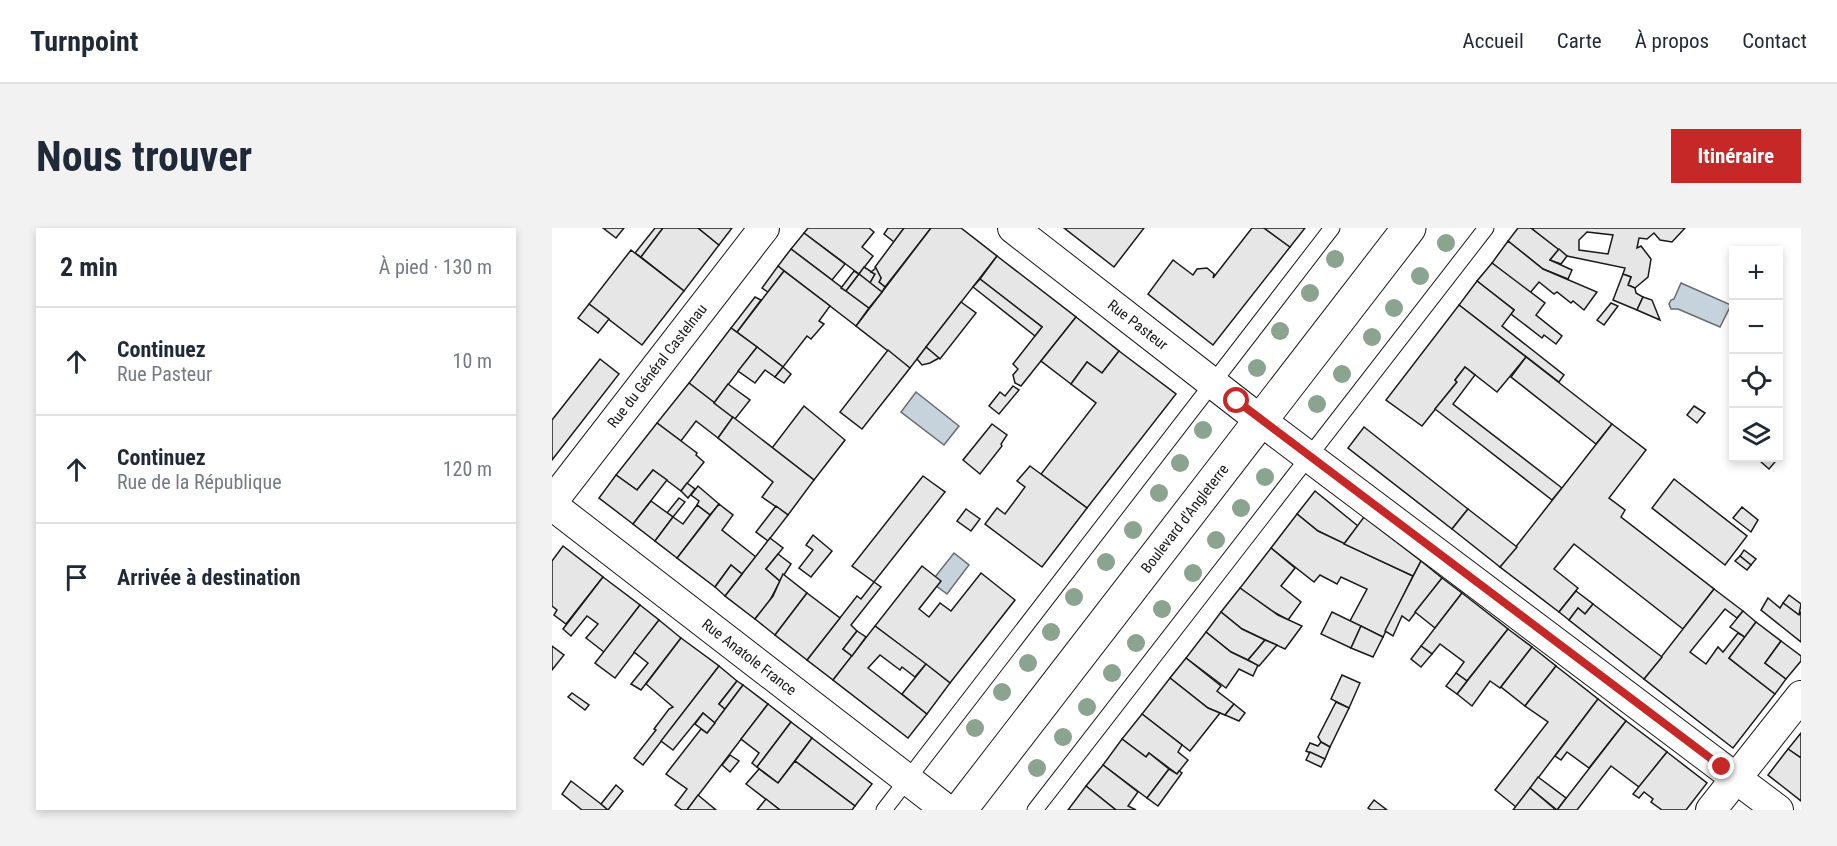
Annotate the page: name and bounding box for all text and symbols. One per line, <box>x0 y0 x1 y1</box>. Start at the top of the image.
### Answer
text: Turnpoint <box>30 25 138 58</box>
text: Accueil <box>1463 29 1524 53</box>
text: Carte <box>1557 29 1602 53</box>
text: À propos <box>1635 29 1709 53</box>
text: Contact <box>1742 29 1807 53</box>
button: Itinéraire <box>1671 129 1801 183</box>
text: Nous trouver <box>36 132 252 181</box>
map controls <box>1729 246 1783 462</box>
button: + <box>1729 246 1783 300</box>
text: 2 min <box>60 252 118 282</box>
text: À pied · 130 m <box>379 255 492 279</box>
street label: Rue Pasteur <box>1104 296 1172 354</box>
street label: Rue du Général Castelnau <box>604 300 711 431</box>
button: − <box>1729 300 1783 354</box>
text: Continuez <box>117 337 206 362</box>
icon: ahead <box>60 345 93 378</box>
text: 10 m <box>453 349 492 373</box>
button: locate <box>1729 354 1783 408</box>
text: Rue Pasteur <box>117 362 212 386</box>
route start <box>1223 387 1249 413</box>
button: layers <box>1729 408 1783 462</box>
text: Continuez <box>117 445 206 470</box>
icon: ahead <box>60 453 93 486</box>
text: 120 m <box>443 457 492 481</box>
street label: Boulevard d'Angleterre <box>1137 461 1232 577</box>
text: Rue de la République <box>117 470 282 494</box>
icon: arrive <box>60 561 93 594</box>
text: Arrivée à destination <box>117 565 301 590</box>
street label: Rue Anatole France <box>698 615 800 699</box>
route end <box>1708 753 1734 779</box>

